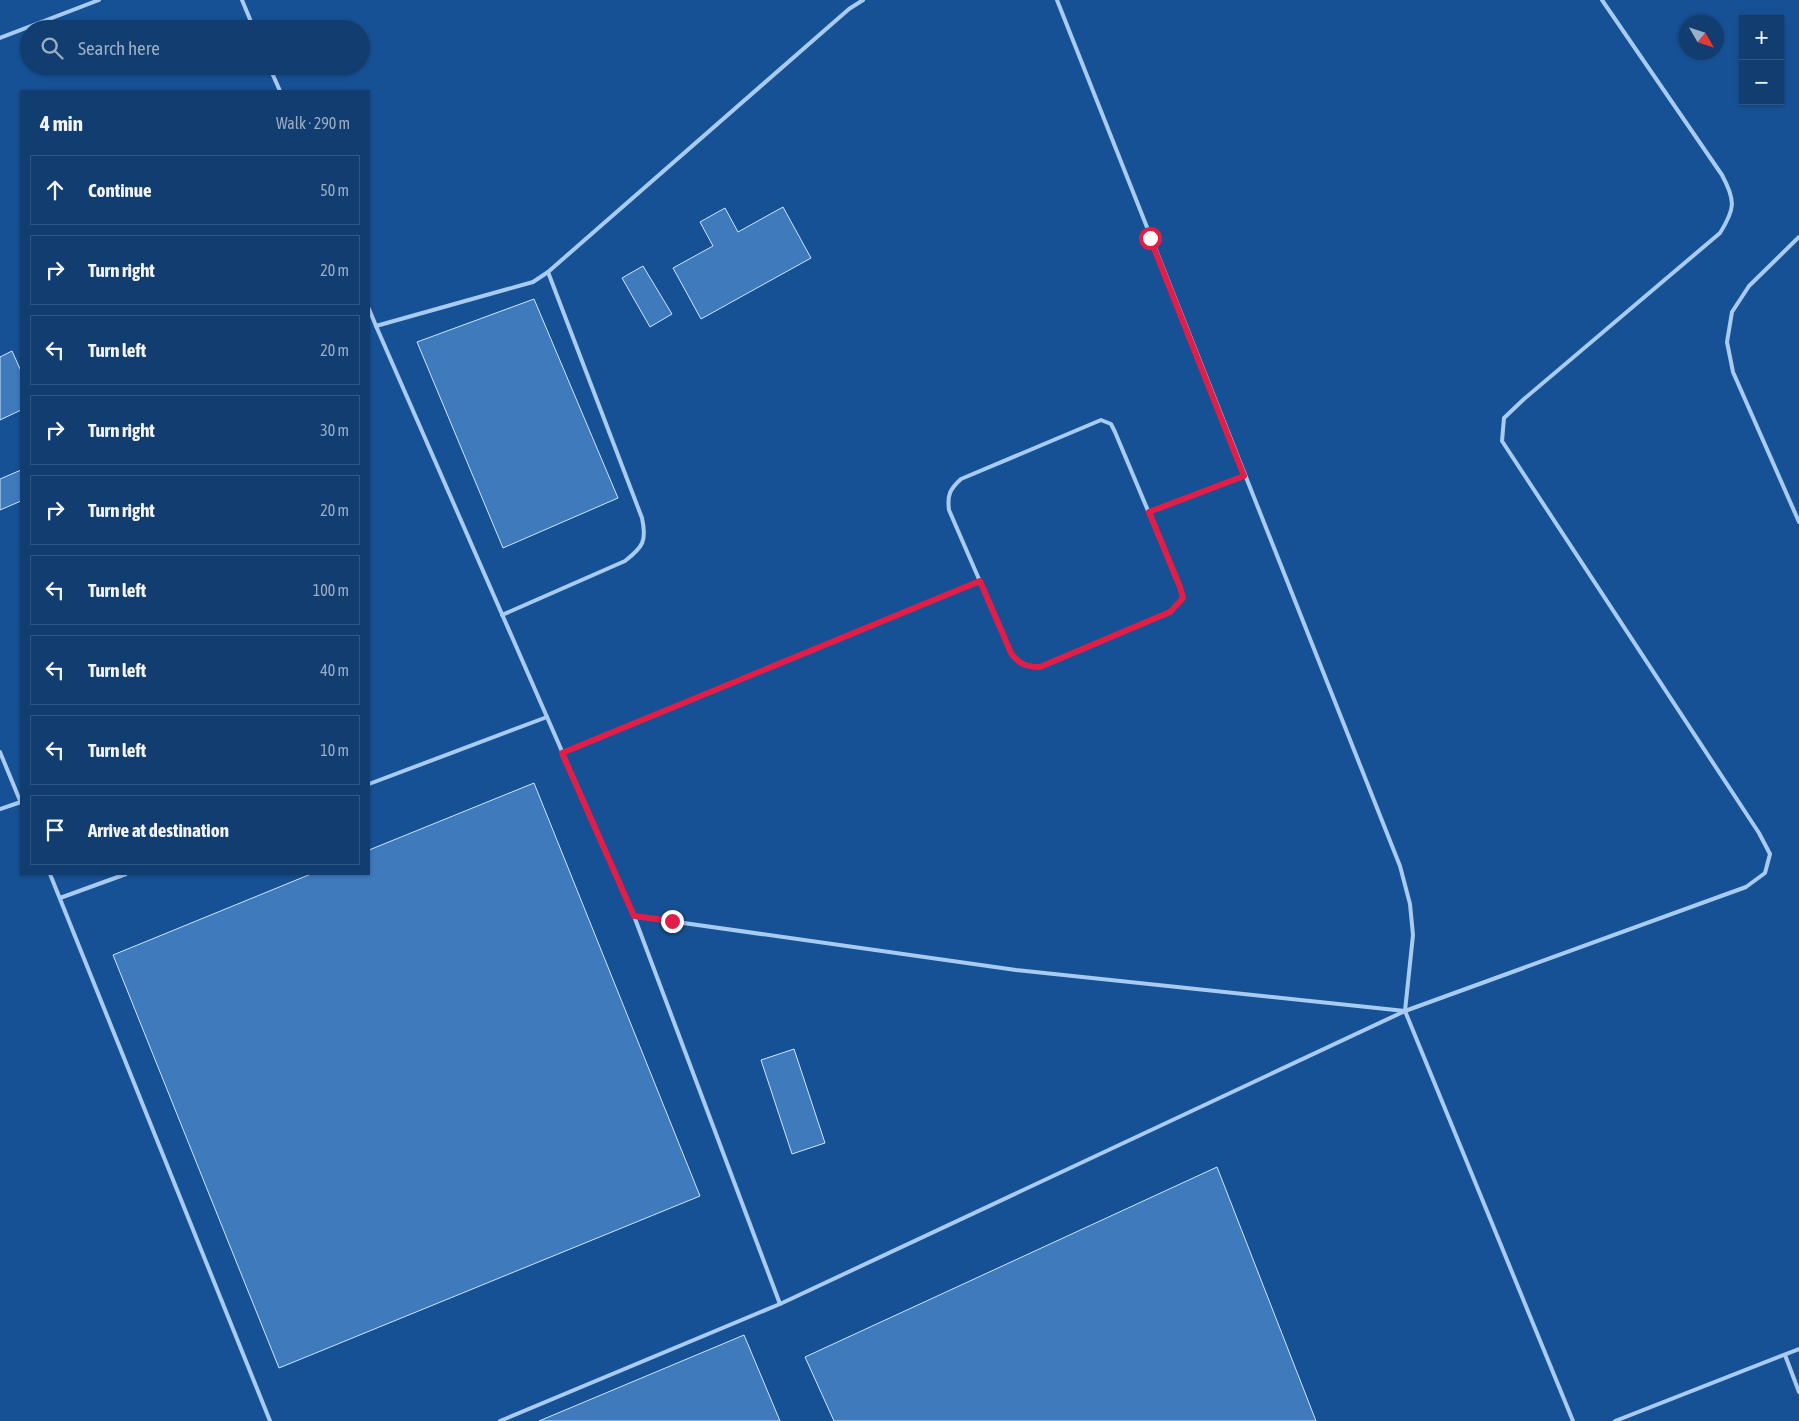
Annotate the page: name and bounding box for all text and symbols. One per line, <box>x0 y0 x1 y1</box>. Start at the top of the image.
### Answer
north arrow <box>1679 15 1724 60</box>
map controls <box>1739 15 1784 105</box>
button: + <box>1739 15 1784 60</box>
search box <box>20 20 370 75</box>
icon: search <box>38 34 66 62</box>
text: Search here <box>78 37 160 59</box>
button: − <box>1739 60 1784 105</box>
text: 4 min <box>40 111 83 135</box>
text: Walk · 290 m <box>276 114 350 132</box>
icon: ahead <box>41 176 69 204</box>
text: Continue <box>88 179 152 201</box>
text: 50 m <box>320 181 349 199</box>
route start <box>1139 227 1162 250</box>
icon: right <box>41 256 69 284</box>
text: Turn right <box>88 259 155 281</box>
text: 20 m <box>320 261 349 279</box>
icon: left <box>41 336 69 364</box>
text: Turn left <box>88 339 146 361</box>
text: 20 m <box>320 341 349 359</box>
icon: right <box>41 416 69 444</box>
text: Turn right <box>88 419 155 441</box>
text: 30 m <box>320 421 349 439</box>
icon: right <box>41 496 69 524</box>
text: Turn right <box>88 499 155 521</box>
text: 20 m <box>320 501 349 519</box>
icon: left <box>41 576 69 604</box>
text: Turn left <box>88 579 146 601</box>
text: 100 m <box>313 581 349 599</box>
icon: left <box>41 656 69 684</box>
text: Turn left <box>88 659 146 681</box>
text: 40 m <box>320 661 349 679</box>
icon: left <box>41 736 69 764</box>
text: Turn left <box>88 739 146 761</box>
text: 10 m <box>320 741 349 759</box>
icon: arrive <box>41 816 69 844</box>
text: Arrive at destination <box>88 819 229 841</box>
route end <box>661 910 684 933</box>

